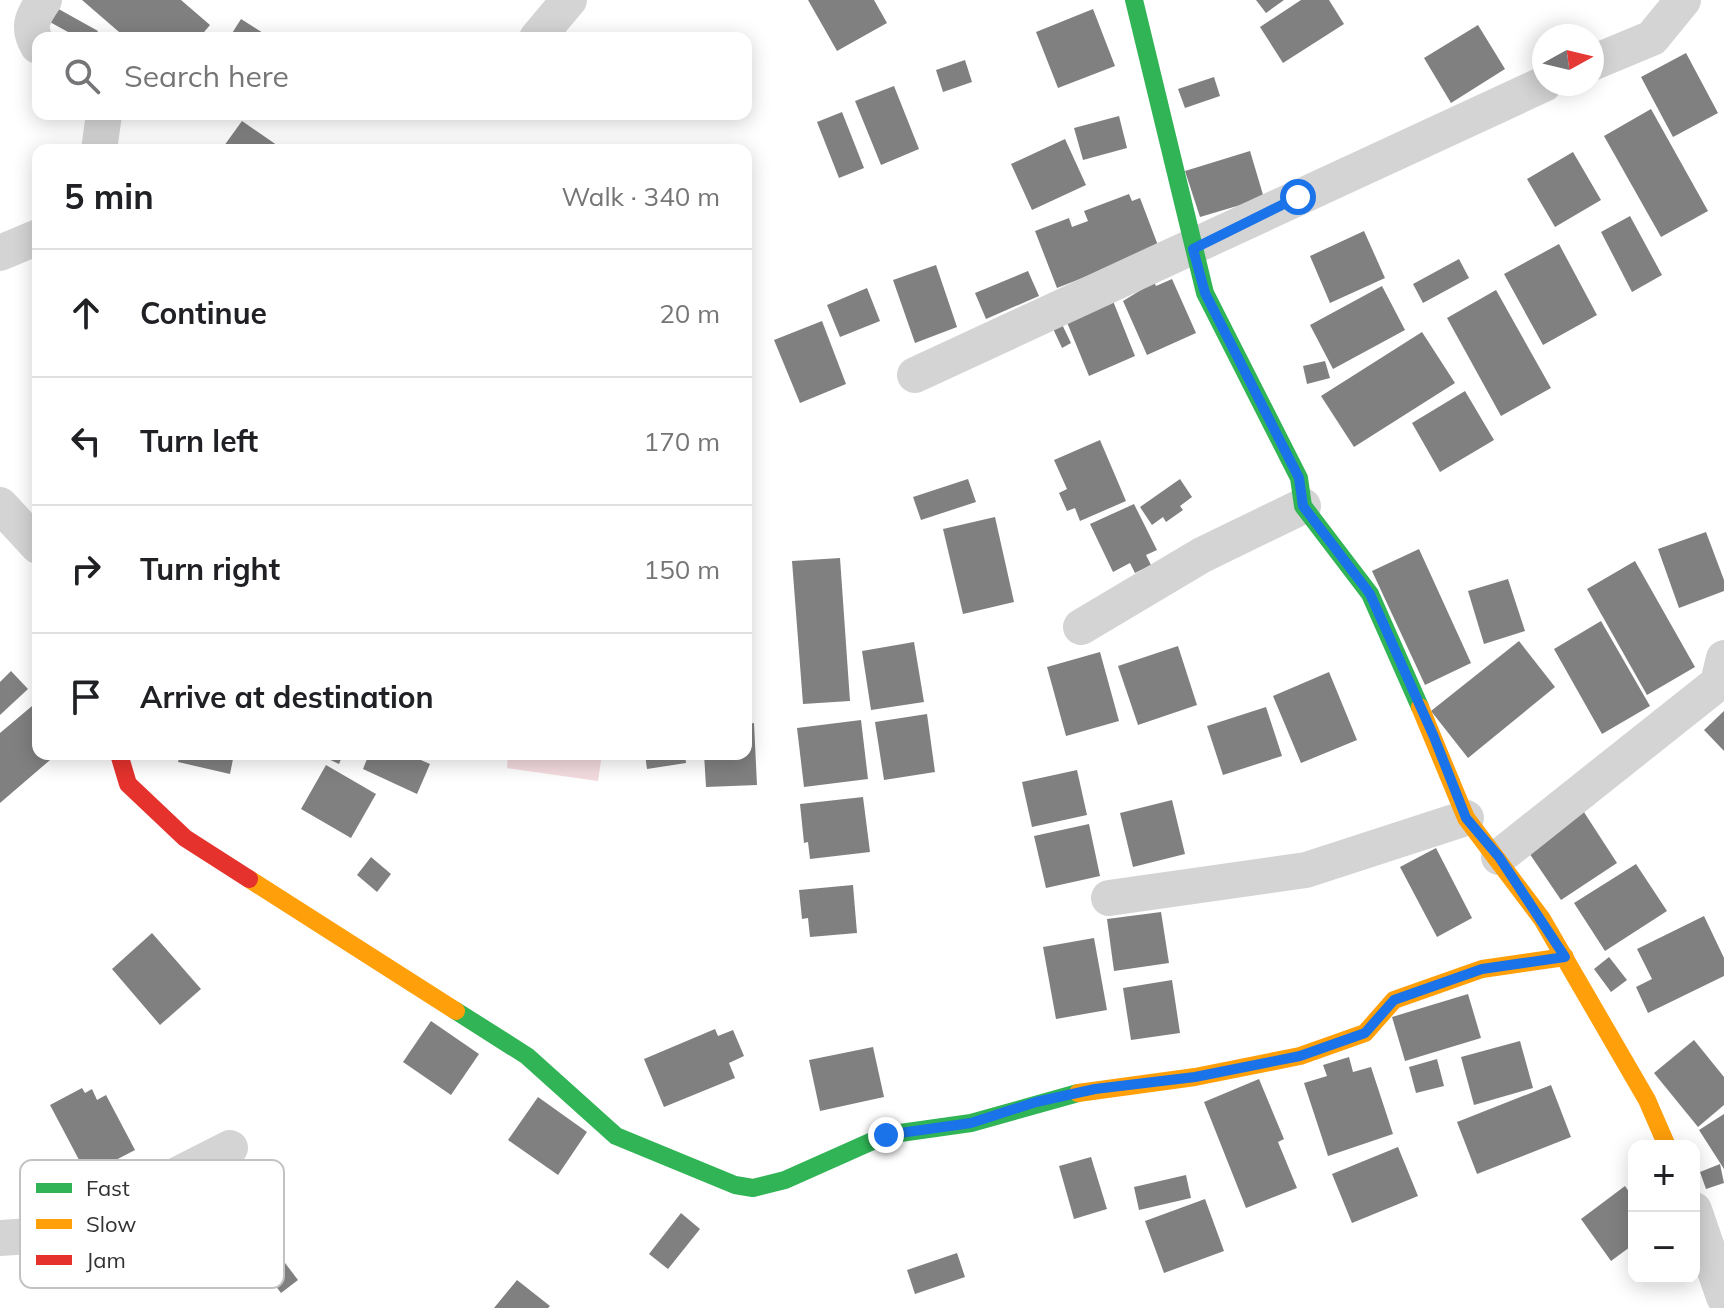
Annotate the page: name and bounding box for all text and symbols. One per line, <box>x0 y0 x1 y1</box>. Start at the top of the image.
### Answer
north arrow <box>1532 24 1604 96</box>
search box <box>32 32 752 120</box>
icon: search <box>60 54 104 98</box>
text: Search here <box>124 57 289 95</box>
text: 5 min <box>64 175 154 218</box>
route start <box>1280 179 1316 215</box>
text: Walk · 340 m <box>561 180 720 213</box>
icon: ahead <box>64 291 108 335</box>
text: Continue <box>140 294 267 332</box>
text: 20 m <box>659 297 720 330</box>
icon: left <box>64 419 108 463</box>
text: Turn left <box>140 422 258 460</box>
text: 170 m <box>644 425 720 458</box>
icon: right <box>64 547 108 591</box>
text: Turn right <box>140 550 280 588</box>
text: 150 m <box>644 553 720 586</box>
icon: arrive <box>64 675 108 719</box>
text: Arrive at destination <box>140 678 434 716</box>
route end <box>868 1117 904 1153</box>
map controls <box>1628 1140 1700 1284</box>
button: + <box>1628 1140 1700 1212</box>
legend <box>20 1160 284 1288</box>
text: Fast <box>86 1174 130 1202</box>
text: Slow <box>86 1210 136 1238</box>
button: − <box>1628 1212 1700 1284</box>
text: Jam <box>86 1246 126 1274</box>

